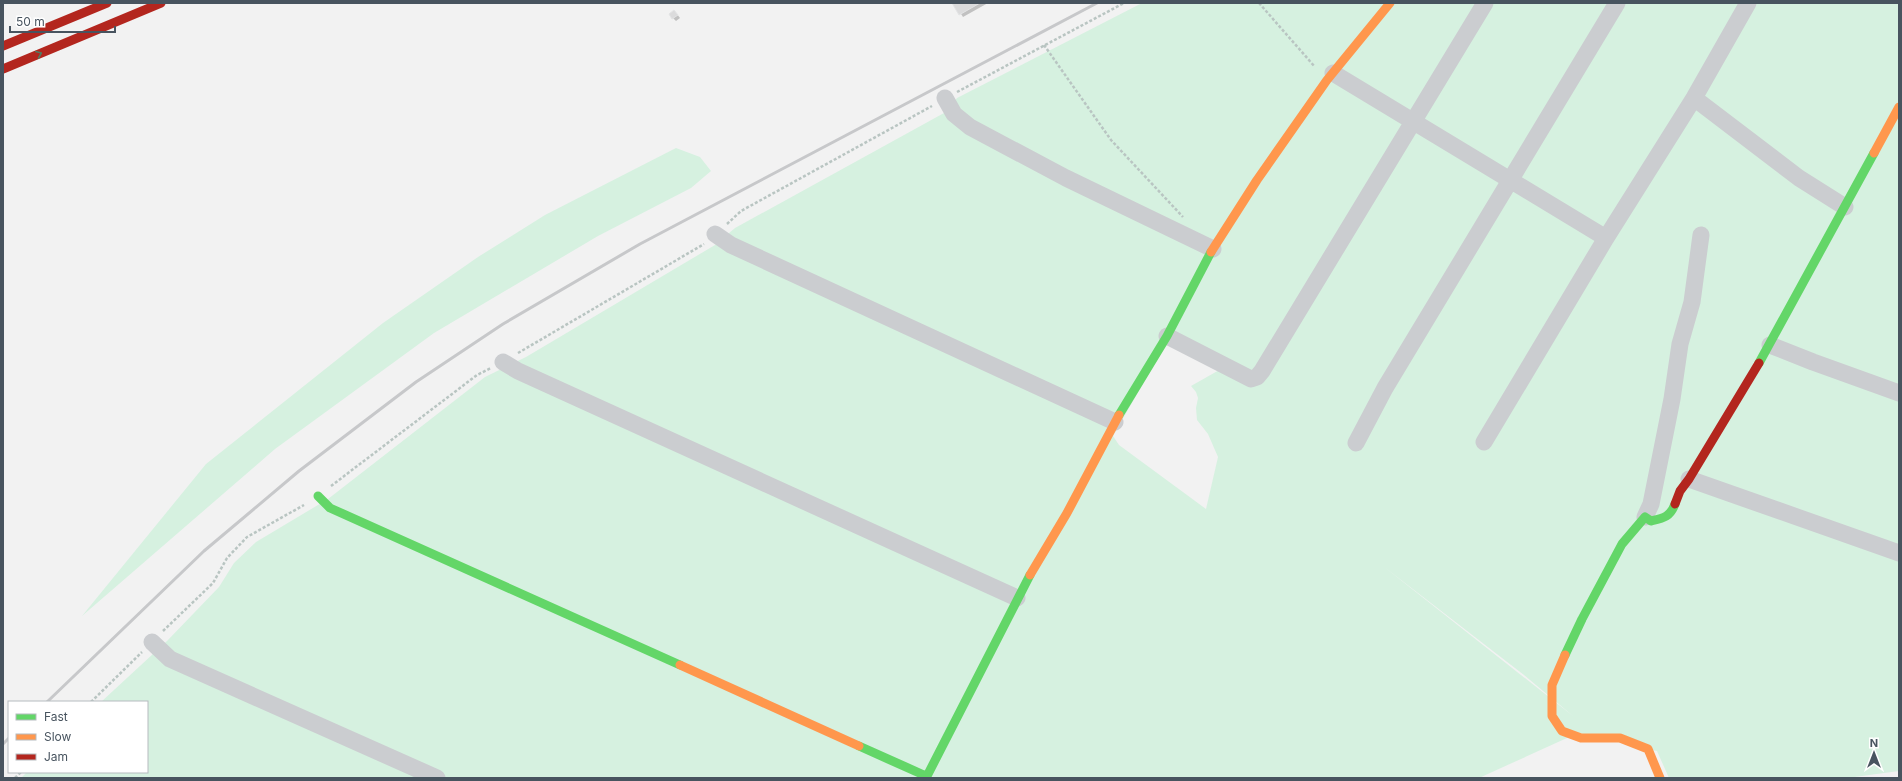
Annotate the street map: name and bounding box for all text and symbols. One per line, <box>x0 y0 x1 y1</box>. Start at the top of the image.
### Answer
scale bar <box>10 8 115 34</box>
text: 50 m <box>16 14 45 29</box>
one-way arrow <box>35 50 42 58</box>
legend <box>8 701 148 773</box>
text: Fast <box>44 709 68 724</box>
text: Slow <box>44 729 72 744</box>
north arrow <box>1854 733 1894 773</box>
text: N <box>1870 736 1878 750</box>
text: Jam <box>44 749 68 764</box>

